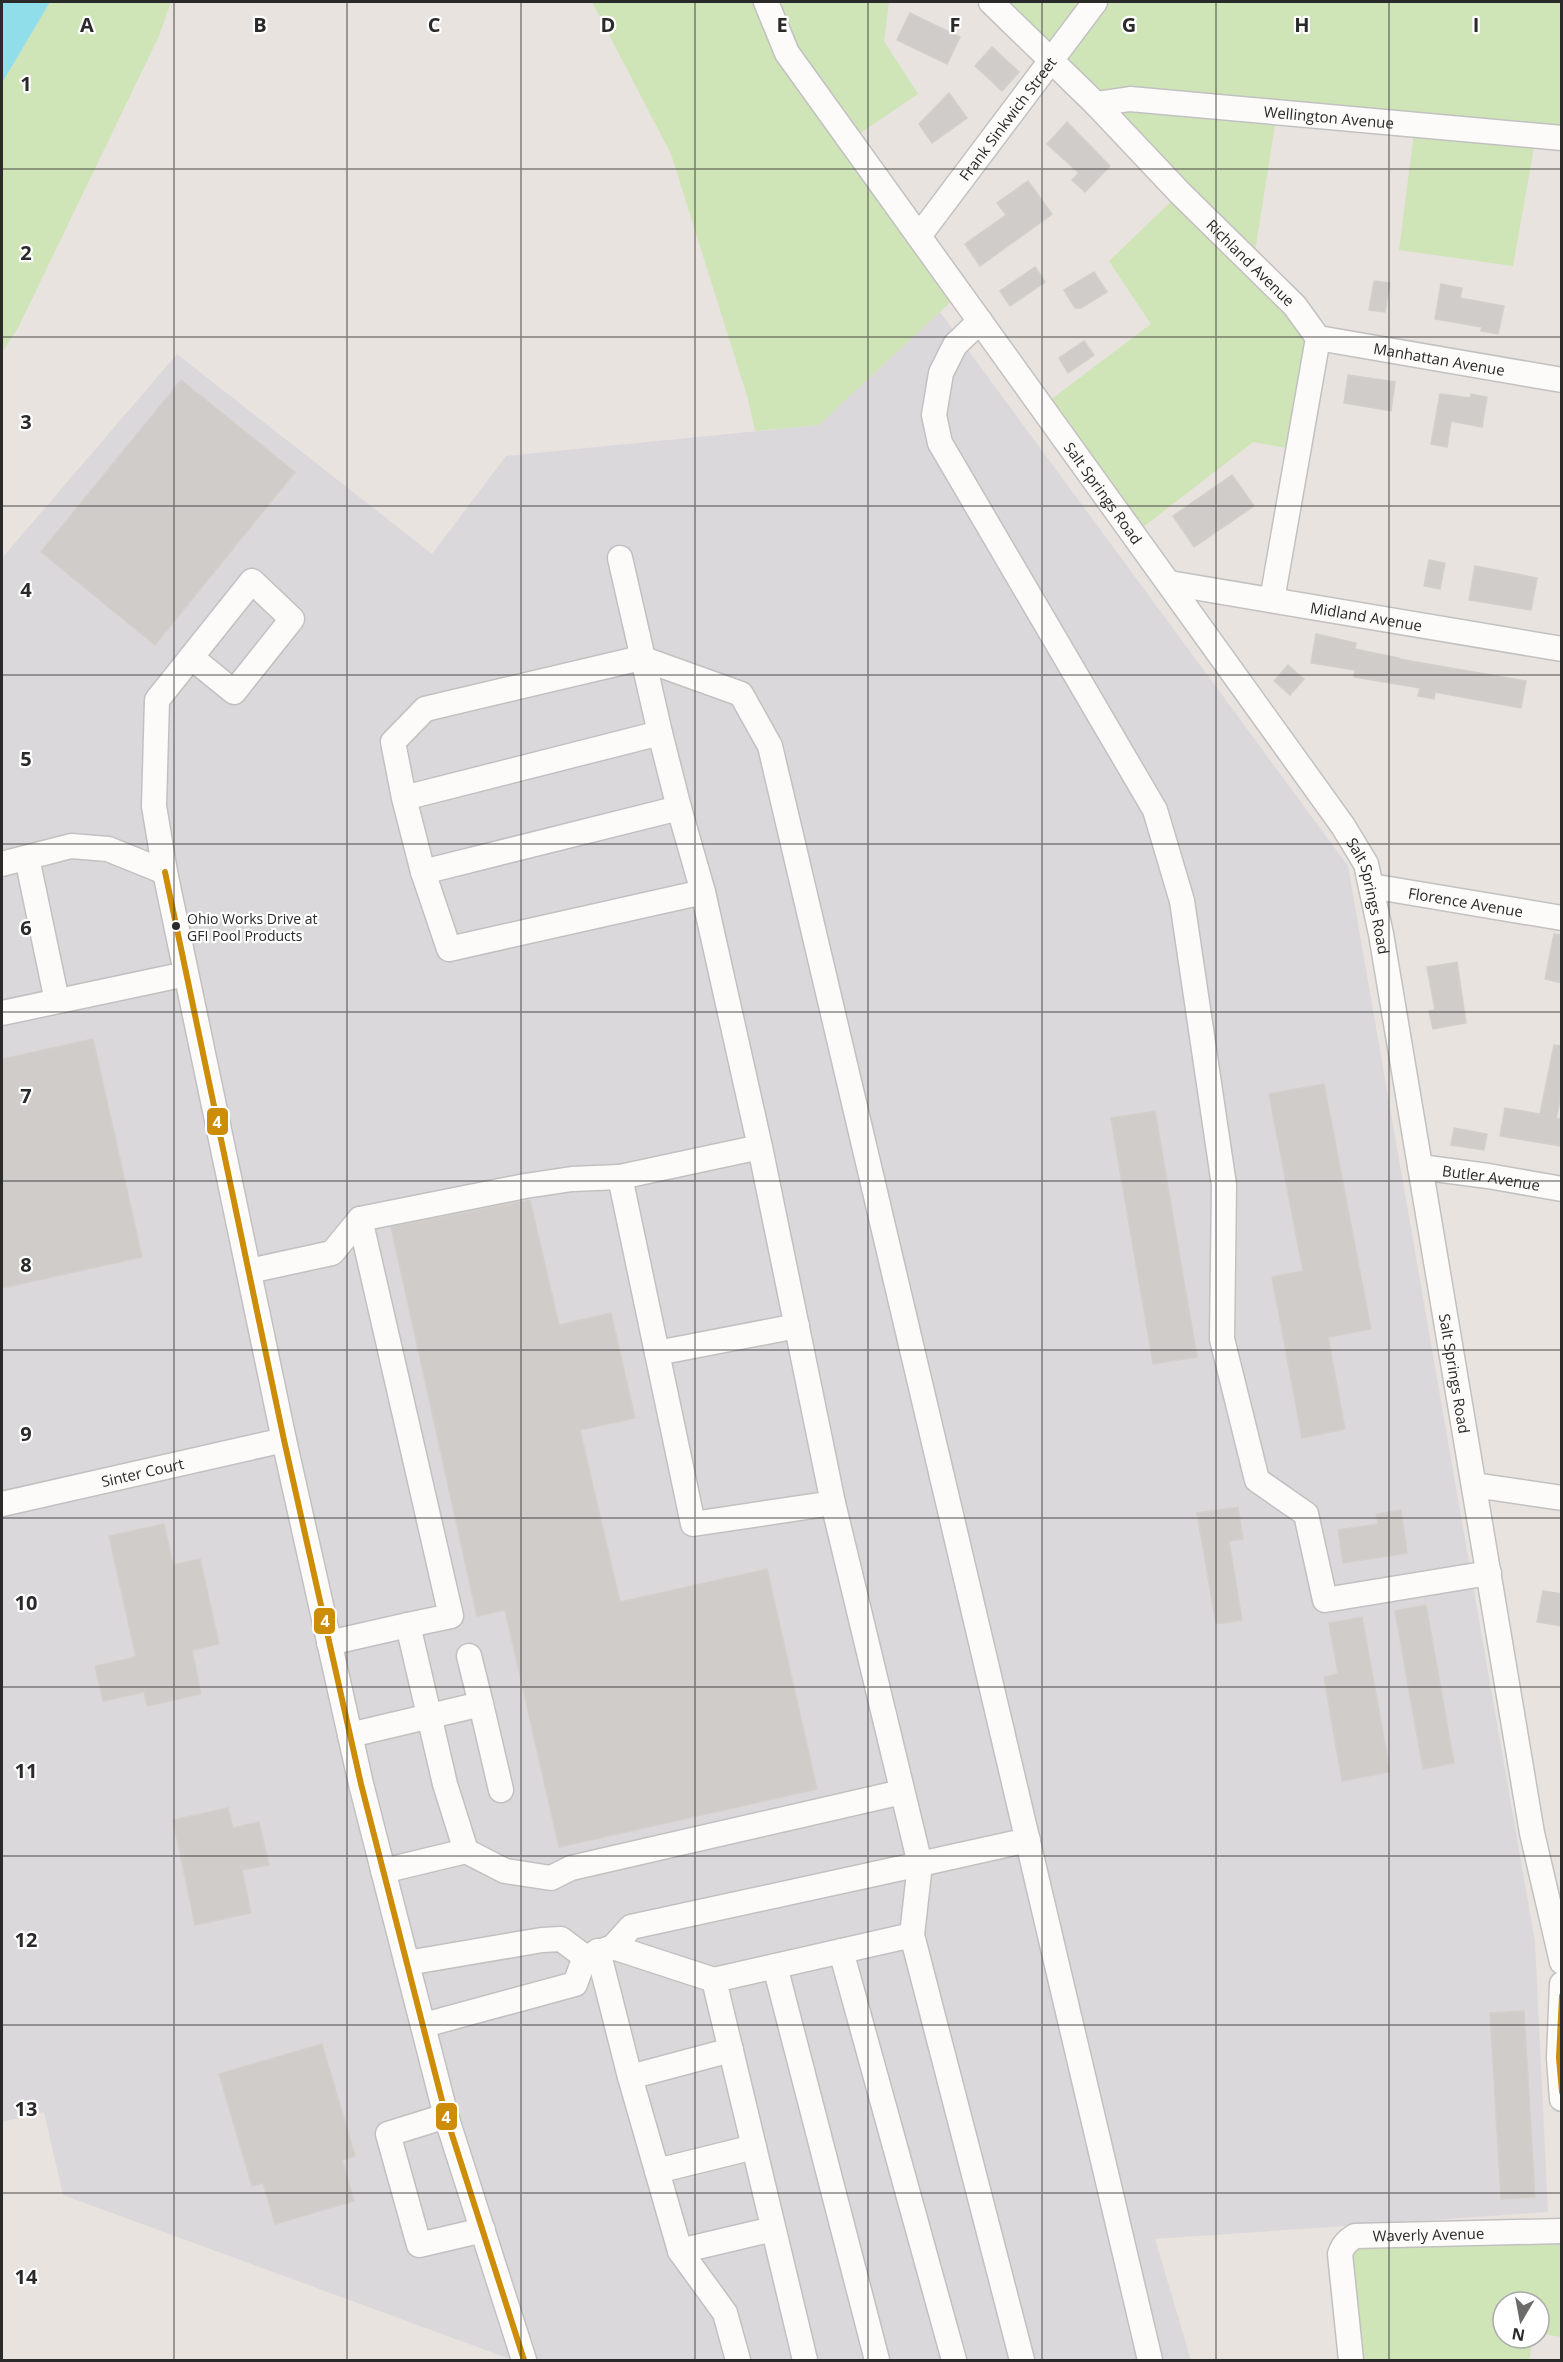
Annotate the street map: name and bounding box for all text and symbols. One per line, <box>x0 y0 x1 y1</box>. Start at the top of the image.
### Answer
text: A <box>80 11 94 38</box>
text: B <box>253 11 267 38</box>
text: C <box>428 11 441 38</box>
text: D <box>601 11 615 38</box>
text: E <box>776 11 788 38</box>
text: F <box>950 11 960 38</box>
text: G <box>1122 11 1136 38</box>
text: H <box>1294 11 1310 38</box>
text: I <box>1473 11 1479 38</box>
street label: Frank Sinkwich Street <box>954 53 1060 184</box>
text: 1 <box>20 70 32 97</box>
street label: Wellington Avenue <box>1263 101 1395 133</box>
street label: Richland Avenue <box>1202 215 1299 310</box>
text: 2 <box>20 239 32 266</box>
street label: Manhattan Avenue <box>1372 338 1506 380</box>
text: 3 <box>20 408 32 435</box>
street label: Salt Springs Road <box>1060 438 1147 548</box>
text: 4 <box>20 576 32 603</box>
street label: Midland Avenue <box>1309 597 1424 635</box>
text: 5 <box>20 745 32 772</box>
street label: Salt Springs Road <box>1342 834 1394 956</box>
street label: Florence Avenue <box>1407 882 1525 921</box>
place label: Ohio Works Drive at GFI Pool Products <box>187 909 317 945</box>
text: 6 <box>20 914 32 941</box>
marker: Ohio Works Drive at GFI Pool Products <box>170 920 182 932</box>
text: 7 <box>20 1082 32 1109</box>
line badge: 4 <box>206 1107 229 1136</box>
text: 4 <box>212 1111 222 1133</box>
street label: Butler Avenue <box>1441 1160 1542 1195</box>
text: 8 <box>20 1251 32 1278</box>
street label: Salt Springs Road <box>1435 1312 1475 1435</box>
text: 9 <box>20 1420 32 1447</box>
street label: Sinter Court <box>99 1453 186 1491</box>
text: 10 <box>15 1589 37 1616</box>
line badge: 4 <box>313 1607 336 1635</box>
text: 4 <box>320 1610 330 1632</box>
text: 11 <box>15 1757 37 1784</box>
text: 12 <box>15 1926 37 1953</box>
text: 13 <box>15 2095 37 2122</box>
line badge: 4 <box>435 2102 458 2131</box>
text: 4 <box>441 2106 451 2128</box>
street label: Waverly Avenue <box>1372 2223 1485 2246</box>
text: 14 <box>15 2263 38 2290</box>
north arrow <box>1491 2290 1551 2350</box>
text: N <box>1510 2323 1527 2347</box>

